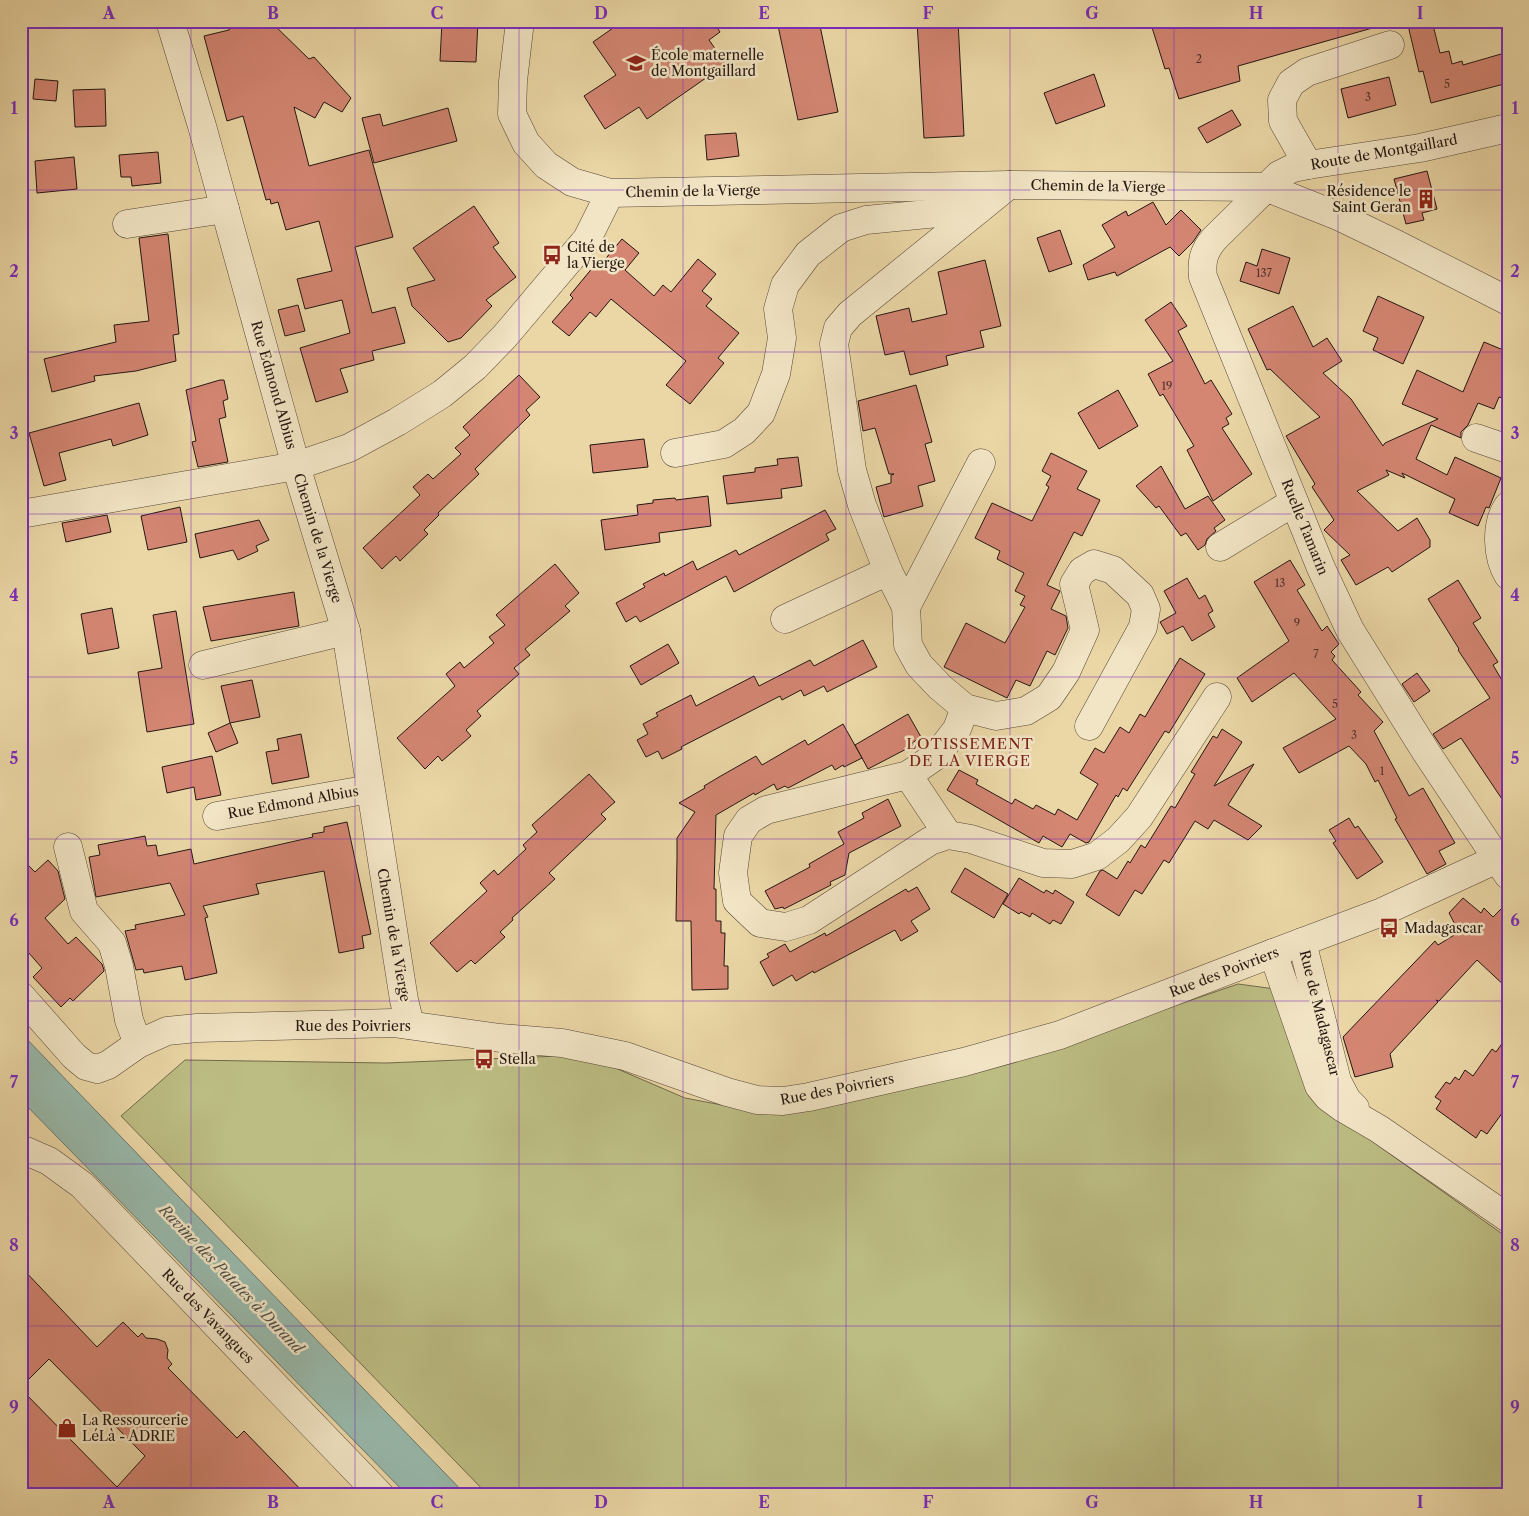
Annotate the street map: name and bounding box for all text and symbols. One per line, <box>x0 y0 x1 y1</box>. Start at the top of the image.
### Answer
text: A <box>102 3 116 23</box>
text: B <box>267 3 279 23</box>
text: C <box>431 3 443 23</box>
text: D <box>594 3 608 23</box>
text: E <box>758 3 770 23</box>
text: F <box>923 3 934 23</box>
text: G <box>1085 3 1099 23</box>
text: H <box>1249 3 1263 23</box>
text: I <box>1417 3 1424 23</box>
place label: École maternelle de Montgaillard <box>651 46 764 80</box>
school or university icon: École maternelle de Montgaillard <box>625 52 647 74</box>
house number: 2 <box>1196 52 1202 66</box>
house number: 5 <box>1444 77 1450 91</box>
house number: 3 <box>1365 90 1371 104</box>
text: 1 <box>10 98 18 118</box>
text: 1 <box>1511 98 1519 118</box>
street label: Route de Montgaillard <box>1309 130 1459 174</box>
street label: Chemin de la Vierge <box>1030 176 1166 196</box>
street label: Chemin de la Vierge <box>625 181 761 201</box>
place label: Résidence le Saint Geran <box>1327 182 1411 216</box>
building icon: Résidence le Saint Geran <box>1415 188 1437 210</box>
place label: Cité de la Vierge <box>567 238 625 272</box>
bus stop icon: Cité de la Vierge <box>541 244 563 266</box>
text: 2 <box>9 261 19 281</box>
text: 2 <box>1510 261 1520 281</box>
house number: 137 <box>1256 266 1273 280</box>
street label: Rue Edmond Albius <box>247 319 301 451</box>
house number: 19 <box>1161 379 1173 393</box>
text: 3 <box>9 423 19 443</box>
text: 3 <box>1510 423 1520 443</box>
street label: Chemin de la Vierge <box>290 471 346 605</box>
street label: Ruelle Tamarin <box>1278 476 1333 578</box>
house number: 13 <box>1275 576 1285 590</box>
text: 4 <box>9 585 19 605</box>
text: 4 <box>1510 585 1520 605</box>
house number: 9 <box>1294 616 1300 630</box>
house number: 7 <box>1313 647 1319 661</box>
house number: 5 <box>1332 697 1338 711</box>
house number: 3 <box>1351 728 1357 742</box>
district label: LOTISSEMENT DE LA VIERGE <box>906 734 1034 770</box>
text: 5 <box>10 748 19 768</box>
text: 5 <box>1511 748 1520 768</box>
house number: 1 <box>1380 764 1385 778</box>
street label: Rue Edmond Albius <box>226 782 360 822</box>
street label: Chemin de la Vierge <box>373 867 415 1003</box>
text: 6 <box>9 910 19 930</box>
text: 6 <box>1510 910 1520 930</box>
bus stop icon: Madagascar <box>1378 917 1400 939</box>
place label: Madagascar <box>1404 919 1483 937</box>
street label: Rue des Poivriers <box>1167 943 1281 1001</box>
street label: Rue de Madagascar <box>1296 948 1344 1078</box>
street label: Rue des Poivriers <box>295 1017 411 1035</box>
bus stop icon: Stella <box>473 1048 495 1070</box>
place label: Stella <box>499 1050 536 1068</box>
street label: Rue des Poivriers <box>778 1069 896 1109</box>
text: 7 <box>10 1072 19 1092</box>
text: 7 <box>1511 1072 1520 1092</box>
water label: Ravine des Patates à Durand <box>155 1200 309 1358</box>
text: 8 <box>9 1235 19 1255</box>
text: 8 <box>1510 1235 1520 1255</box>
street label: Rue des Vavangues <box>158 1265 258 1367</box>
text: 9 <box>9 1397 19 1417</box>
text: 9 <box>1510 1397 1520 1417</box>
place label: La Ressourcerie LéLà - ADRIE <box>82 1411 189 1445</box>
shop icon: La Ressourcerie LéLà - ADRIE <box>56 1417 78 1439</box>
text: A <box>102 1492 116 1512</box>
text: B <box>267 1492 279 1512</box>
text: C <box>431 1492 443 1512</box>
text: D <box>594 1492 608 1512</box>
text: E <box>758 1492 770 1512</box>
text: F <box>923 1492 934 1512</box>
text: G <box>1085 1492 1099 1512</box>
text: H <box>1249 1492 1263 1512</box>
text: I <box>1417 1492 1424 1512</box>

